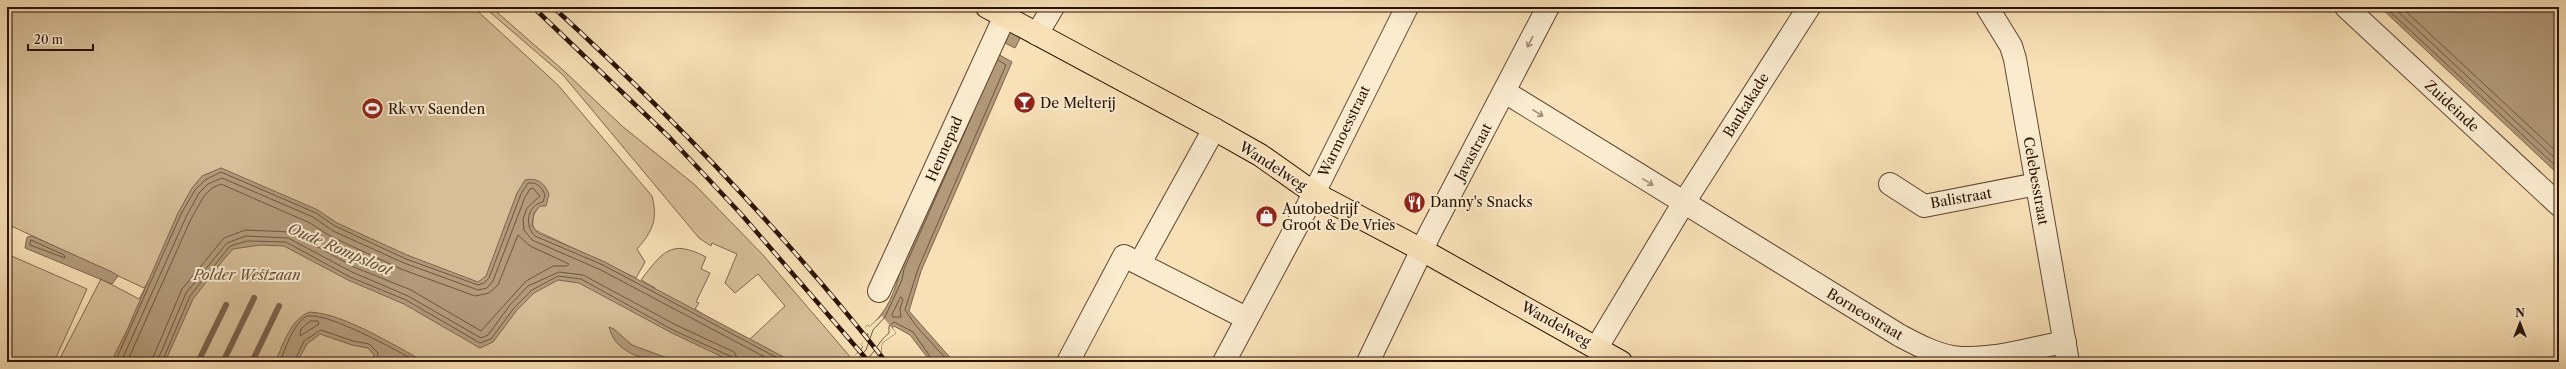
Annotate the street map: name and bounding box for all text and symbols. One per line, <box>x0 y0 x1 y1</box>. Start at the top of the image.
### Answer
scale bar <box>28 26 93 52</box>
text: 20 m <box>34 32 63 47</box>
one-way arrow <box>1526 36 1534 48</box>
street label: Bankakade <box>1719 69 1773 141</box>
street label: Zuideinde <box>2421 76 2483 136</box>
street label: Warmoesstraat <box>1314 82 1374 181</box>
bar icon: De Melterij <box>1011 90 1037 116</box>
place label: De Melterij <box>1040 94 1116 112</box>
sports icon: Rk vv Saenden <box>359 96 385 122</box>
place label: Rk vv Saenden <box>388 100 485 118</box>
one-way arrow <box>1532 109 1543 117</box>
street label: Hennepad <box>922 113 967 184</box>
street label: Javastraat <box>1449 120 1496 186</box>
street label: Celebesstraat <box>2019 135 2053 227</box>
street label: Wandelweg <box>1235 137 1311 195</box>
one-way arrow <box>1642 178 1653 186</box>
street label: Balistraat <box>1929 184 1993 212</box>
restaurant icon: Danny's Snacks <box>1402 189 1428 215</box>
place label: Danny's Snacks <box>1430 193 1533 211</box>
place label: Autobedrijf Groot & De Vries <box>1281 200 1395 234</box>
shop icon: Autobedrijf Groot & De Vries <box>1254 204 1280 230</box>
water label: Oude Rompsloot <box>285 218 396 280</box>
park label: Polder Westzaan <box>192 266 301 284</box>
street label: Borneostraat <box>1824 284 1907 344</box>
street label: Wandelweg <box>1517 297 1595 351</box>
north arrow <box>2500 303 2540 343</box>
text: N <box>2515 306 2525 320</box>

